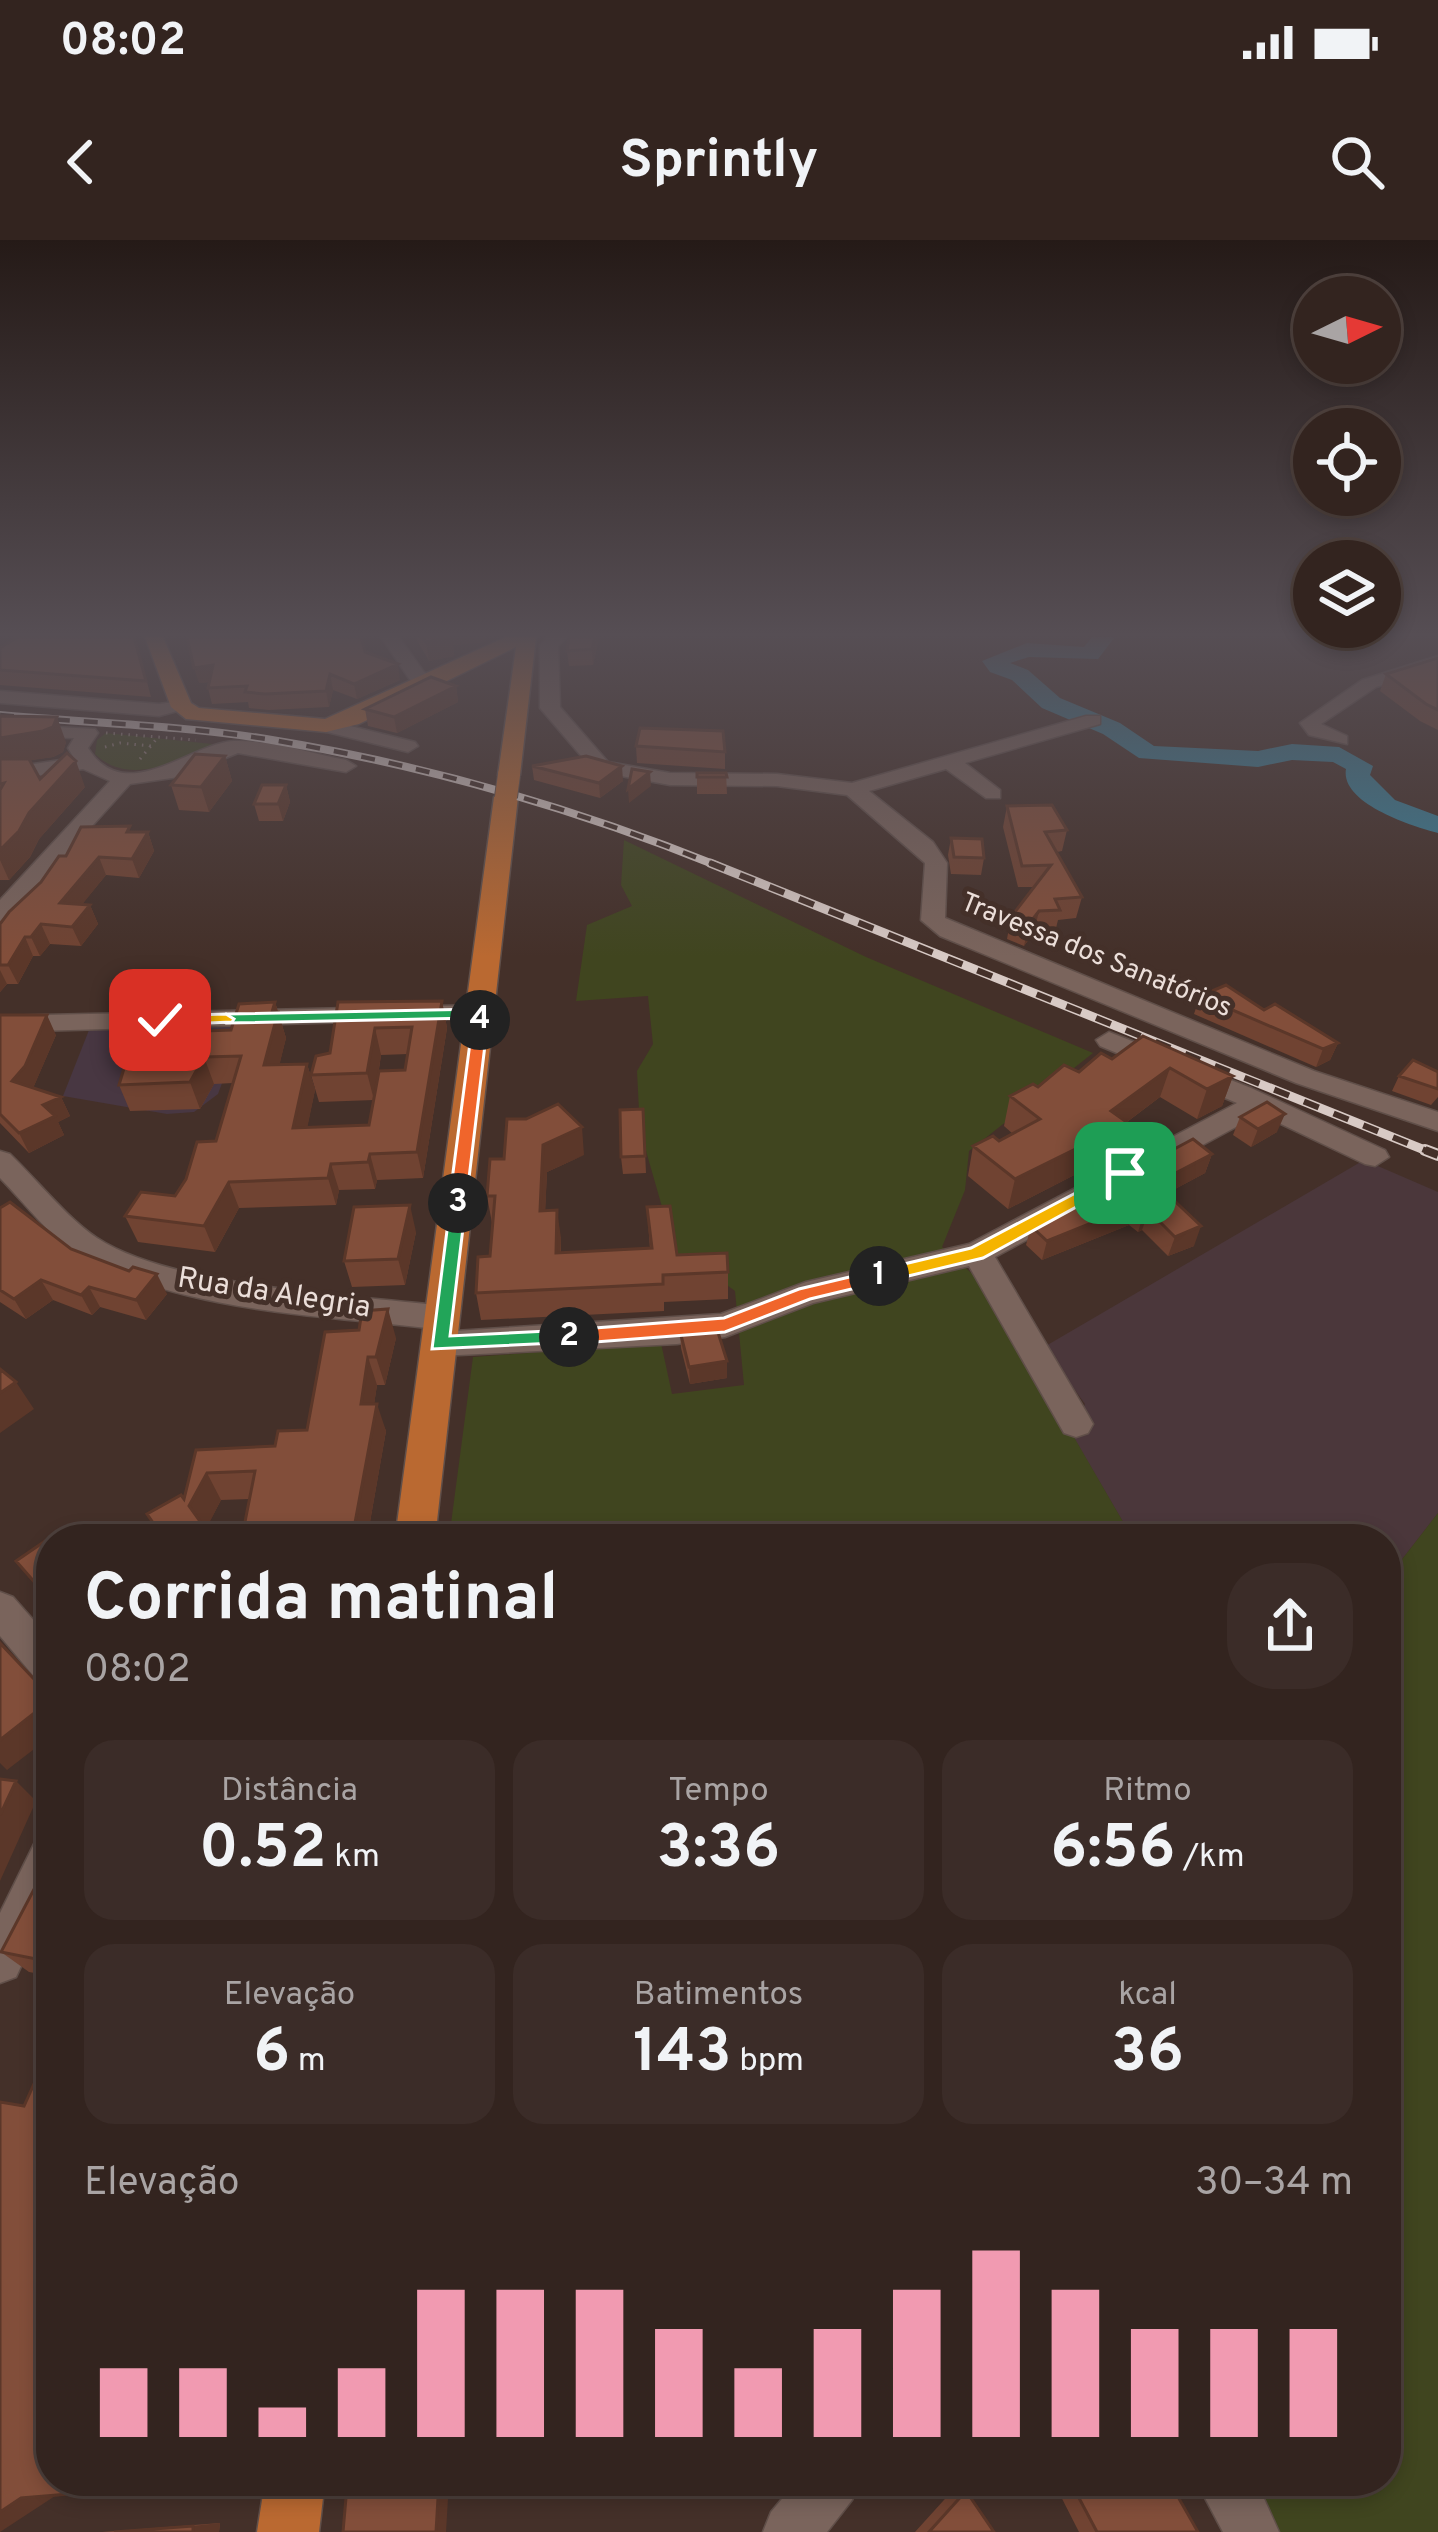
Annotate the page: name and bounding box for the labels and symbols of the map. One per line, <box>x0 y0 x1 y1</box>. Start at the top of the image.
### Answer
north arrow <box>1293 276 1401 384</box>
street label: Travessa dos Sanatórios <box>955 886 1237 1026</box>
pin <box>109 969 211 1071</box>
pin: 4 <box>450 990 510 1050</box>
pin <box>1074 1122 1176 1224</box>
pin: 3 <box>428 1173 488 1233</box>
pin: 1 <box>849 1246 909 1306</box>
street label: Rua da Alegria <box>175 1260 373 1328</box>
pin: 2 <box>539 1307 599 1367</box>

